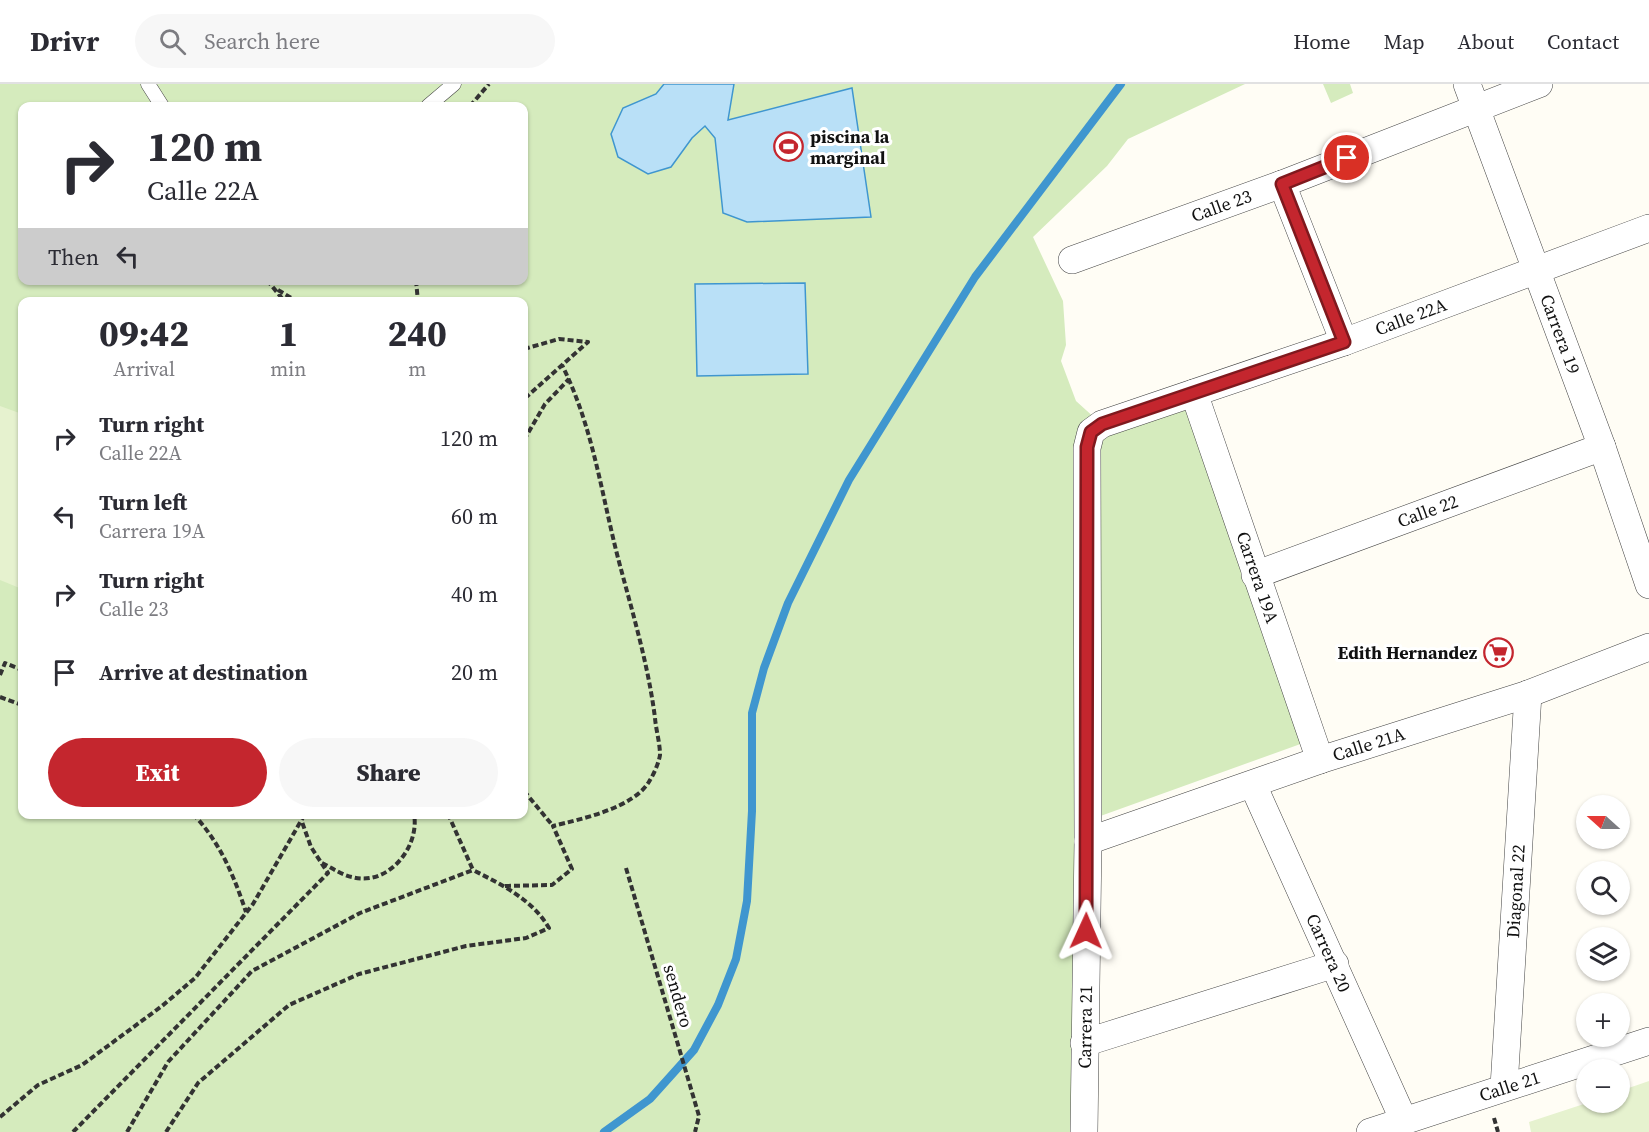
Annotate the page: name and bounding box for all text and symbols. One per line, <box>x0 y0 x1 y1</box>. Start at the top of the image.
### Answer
search box <box>135 14 555 68</box>
text: Drivr <box>30 22 99 60</box>
icon: search <box>156 25 189 58</box>
text: Search here <box>204 26 320 56</box>
text: Home <box>1293 27 1351 56</box>
text: Map <box>1384 27 1425 56</box>
text: About <box>1458 27 1514 56</box>
text: Contact <box>1547 27 1619 56</box>
text: 120 m <box>147 117 262 175</box>
place label: piscina la marginal <box>810 124 890 170</box>
icon: right <box>48 126 126 204</box>
sports icon: piscina la marginal <box>773 131 805 163</box>
pin <box>1321 132 1372 183</box>
icon: arrive <box>1330 141 1363 174</box>
text: Calle 22A <box>147 172 259 209</box>
street label: Calle 23 <box>1188 183 1255 228</box>
icon: left <box>111 240 144 273</box>
text: Then <box>48 242 99 272</box>
street label: Carrera 19 <box>1534 291 1587 378</box>
street label: Calle 22A <box>1371 292 1450 341</box>
text: 09:42 <box>99 309 189 358</box>
text: 1 <box>278 309 298 358</box>
text: 240 <box>387 309 447 358</box>
text: Arrival <box>113 355 175 383</box>
text: min <box>270 355 306 383</box>
text: m <box>408 355 426 383</box>
text: Turn right <box>99 409 204 439</box>
icon: right <box>48 422 81 455</box>
text: 120 m <box>440 423 498 453</box>
text: Calle 22A <box>99 439 182 467</box>
text: Turn left <box>99 487 187 517</box>
street label: Calle 22 <box>1394 488 1461 533</box>
icon: left <box>48 500 81 533</box>
text: 60 m <box>451 501 498 531</box>
text: Carrera 19A <box>99 517 205 545</box>
street label: Carrera 19A <box>1230 528 1285 627</box>
text: Turn right <box>99 565 204 595</box>
icon: right <box>48 578 81 611</box>
text: 40 m <box>451 579 498 609</box>
text: Calle 23 <box>99 595 169 623</box>
supermarket icon: Edith Hernandez <box>1482 637 1514 669</box>
place label: Edith Hernandez <box>1338 640 1478 665</box>
icon: arrive <box>48 656 81 689</box>
text: Arrive at destination <box>99 657 308 687</box>
text: 20 m <box>451 657 498 687</box>
street label: Calle 21A <box>1329 721 1408 767</box>
button: Exit <box>48 738 267 807</box>
button: Share <box>279 738 498 807</box>
north arrow <box>1576 795 1630 849</box>
map controls <box>1576 795 1630 1113</box>
street label: Diagonal 22 <box>1500 844 1531 939</box>
button: search <box>1576 861 1630 915</box>
position arrow <box>1054 899 1118 963</box>
street label: Carrera 20 <box>1300 909 1357 996</box>
button: layers <box>1576 927 1630 981</box>
street label: sendero <box>658 961 699 1030</box>
street label: Carrera 21 <box>1072 985 1098 1069</box>
button: + <box>1576 993 1630 1047</box>
button: − <box>1576 1059 1630 1113</box>
street label: Calle 21 <box>1476 1064 1543 1108</box>

